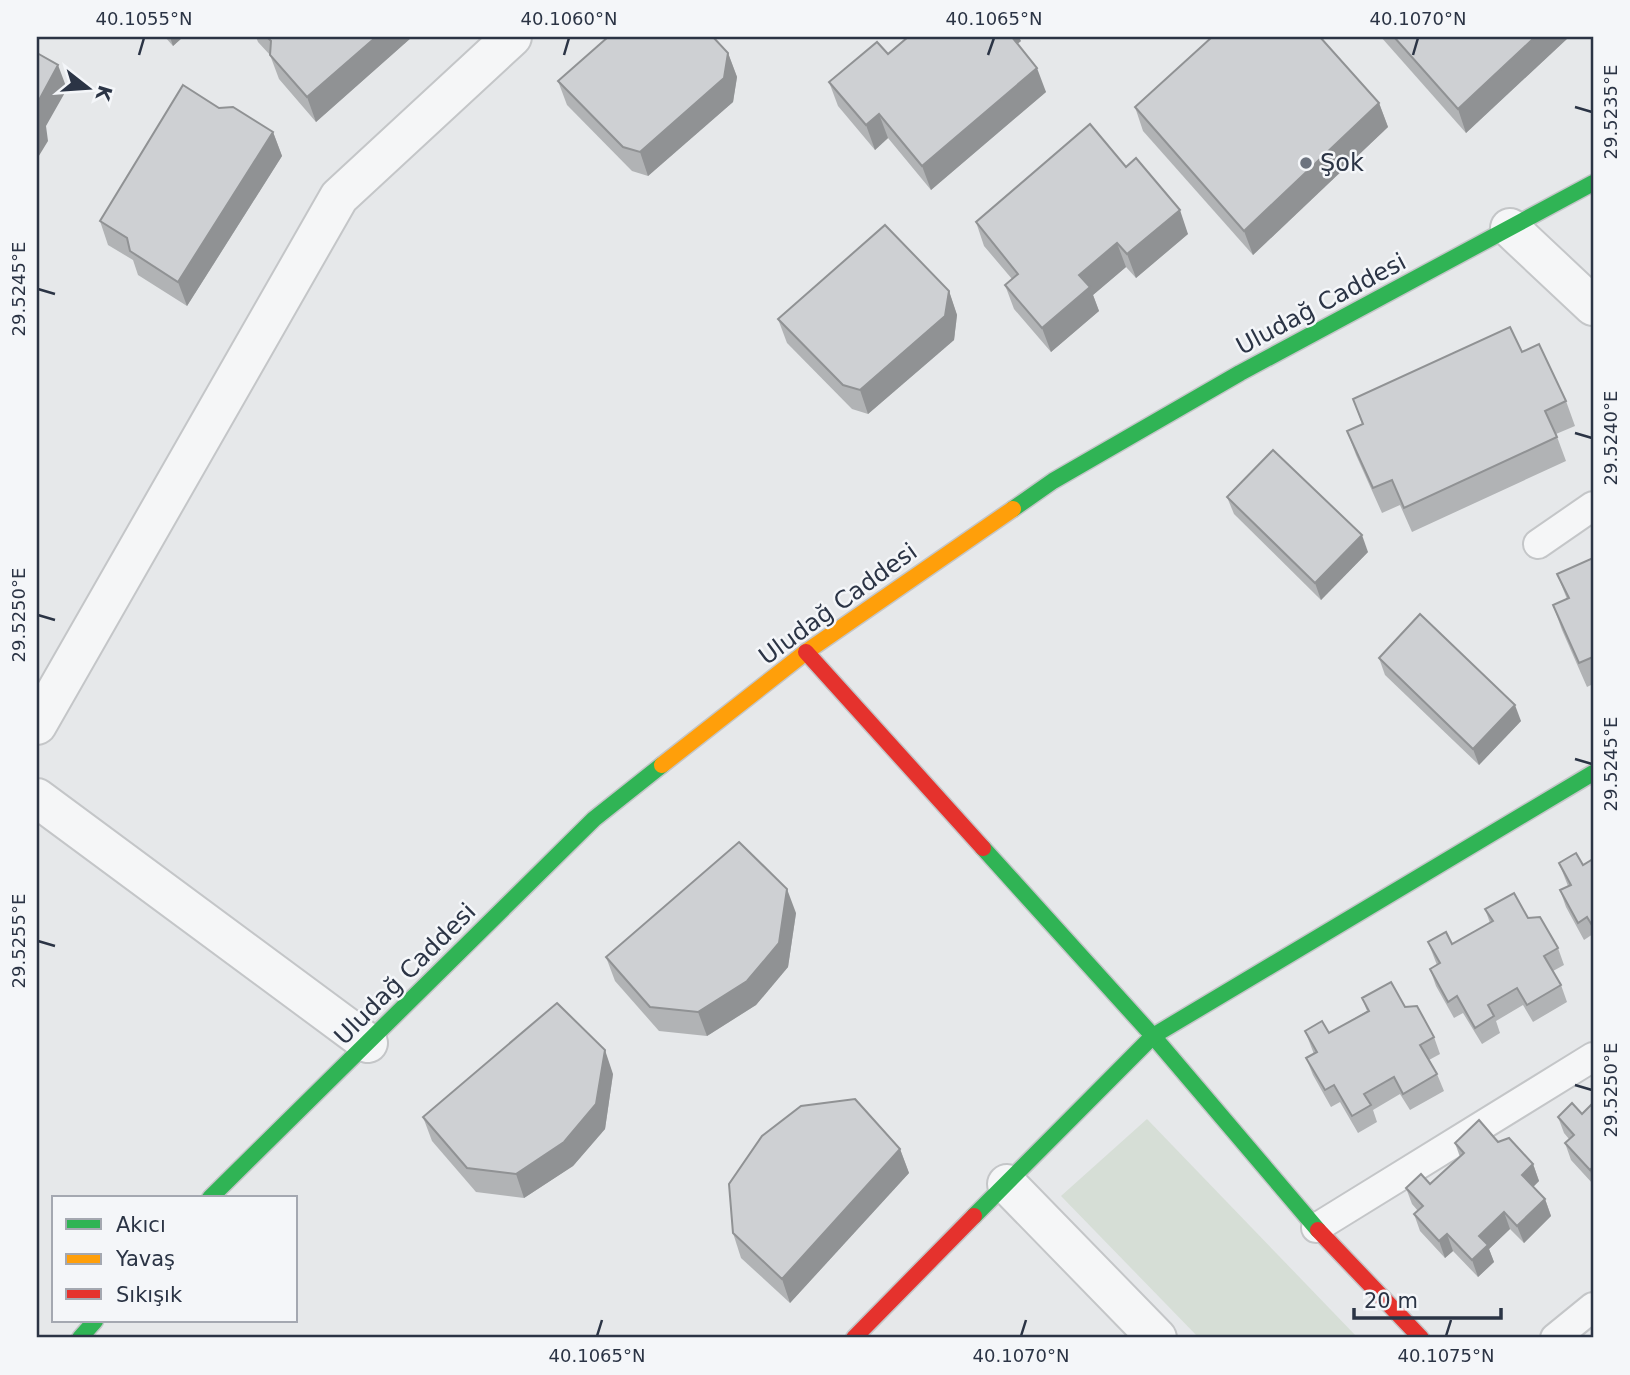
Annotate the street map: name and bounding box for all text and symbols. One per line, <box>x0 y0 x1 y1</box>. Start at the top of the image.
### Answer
text: 40.1055°N <box>96 8 192 29</box>
text: 40.1060°N <box>521 8 617 29</box>
text: 40.1065°N <box>946 8 1042 29</box>
text: 40.1070°N <box>1370 8 1466 29</box>
north arrow <box>52 52 122 122</box>
text: 29.5235°E <box>1600 65 1621 159</box>
text: K <box>91 83 117 104</box>
place label: Şok <box>1320 149 1364 177</box>
marker: Şok <box>1298 155 1314 171</box>
text: 29.5245°E <box>8 242 29 336</box>
street label: Uludağ Caddesi <box>1231 247 1411 361</box>
text: 29.5240°E <box>1600 391 1621 485</box>
street label: Uludağ Caddesi <box>754 537 922 671</box>
text: 29.5250°E <box>8 568 29 662</box>
text: 29.5245°E <box>1600 717 1621 811</box>
text: 29.5255°E <box>8 894 29 988</box>
street label: Uludağ Caddesi <box>329 898 481 1050</box>
text: 29.5250°E <box>1600 1043 1621 1137</box>
legend <box>52 1196 298 1322</box>
text: Akıcı <box>116 1213 166 1237</box>
text: Yavaş <box>115 1247 175 1271</box>
scale bar <box>1354 1277 1500 1321</box>
text: Sıkışık <box>116 1283 183 1307</box>
text: 20 m <box>1364 1289 1418 1313</box>
text: 40.1065°N <box>549 1345 645 1366</box>
text: 40.1070°N <box>973 1345 1069 1366</box>
text: 40.1075°N <box>1398 1345 1494 1366</box>

